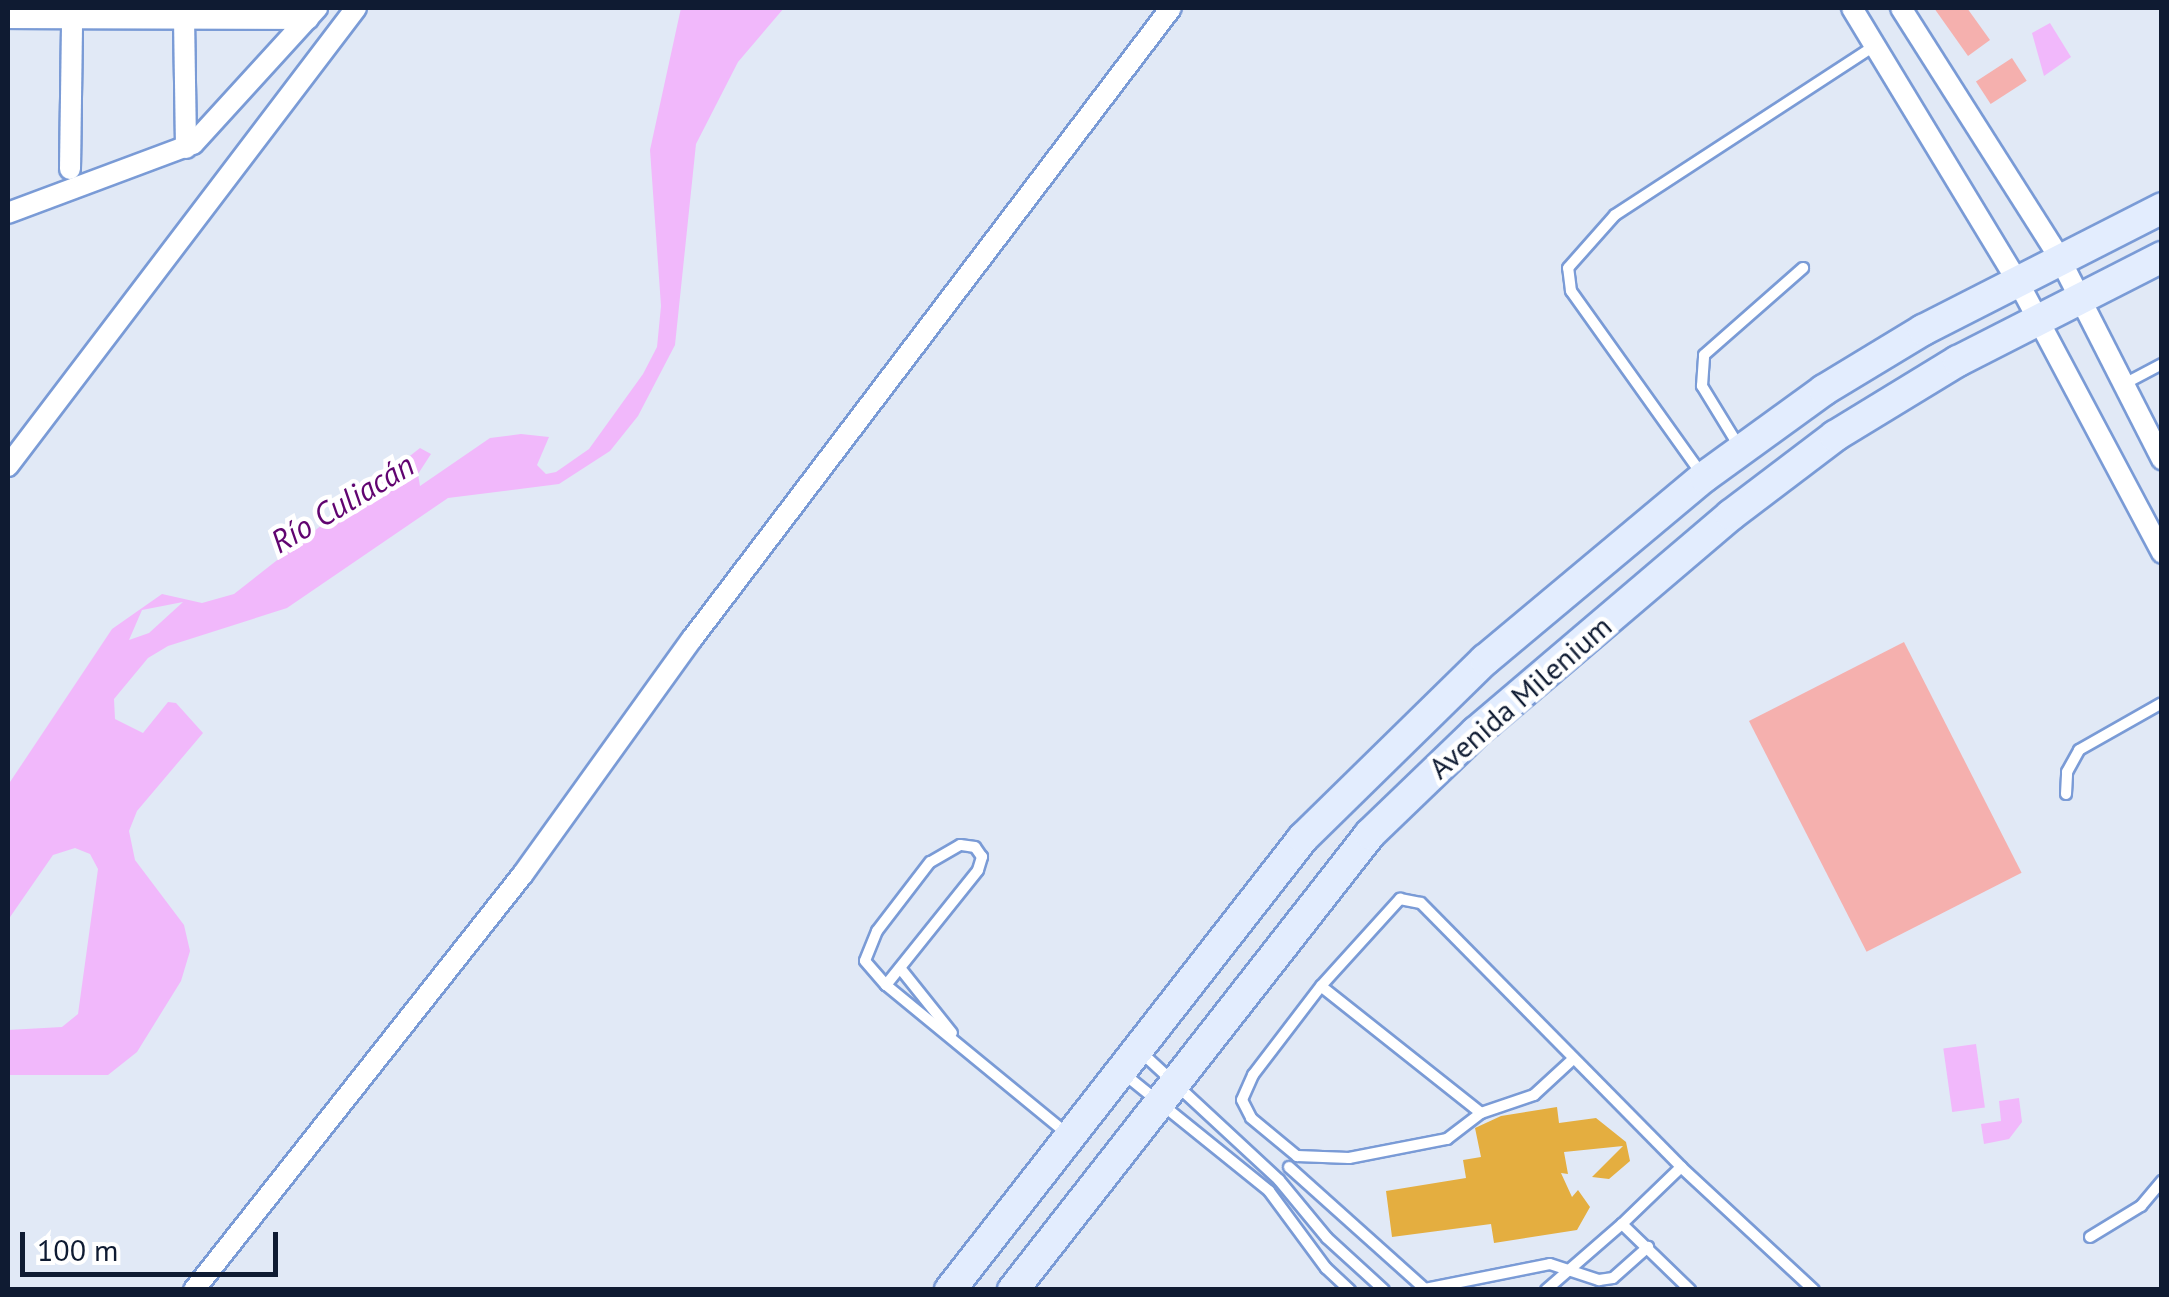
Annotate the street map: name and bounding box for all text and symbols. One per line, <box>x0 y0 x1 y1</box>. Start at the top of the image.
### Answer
water label: Río Culiacán <box>263 445 421 561</box>
street label: Avenida Milenium <box>1421 608 1619 786</box>
scale bar <box>25 1212 282 1274</box>
text: 100 m <box>37 1230 118 1269</box>

